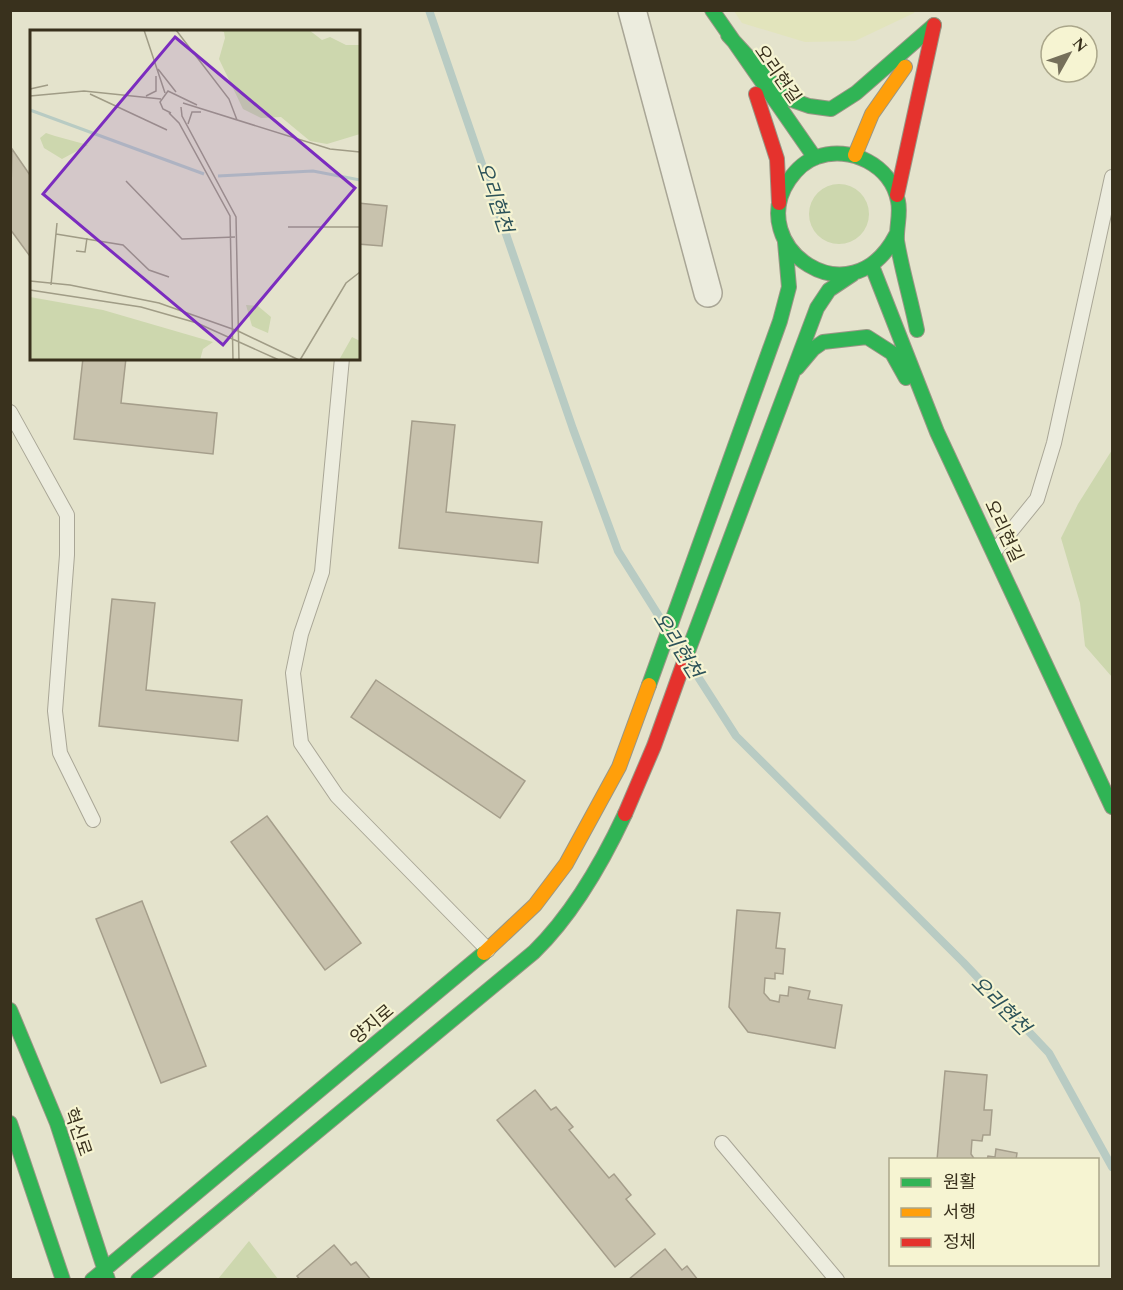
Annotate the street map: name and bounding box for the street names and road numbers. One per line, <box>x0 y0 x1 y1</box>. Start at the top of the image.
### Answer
street label: 오리현길 <box>748 39 808 109</box>
street label: 오리현길 <box>977 495 1030 567</box>
street label: 양지로 <box>345 998 400 1051</box>
street label: 혁신로 <box>57 1104 98 1160</box>

